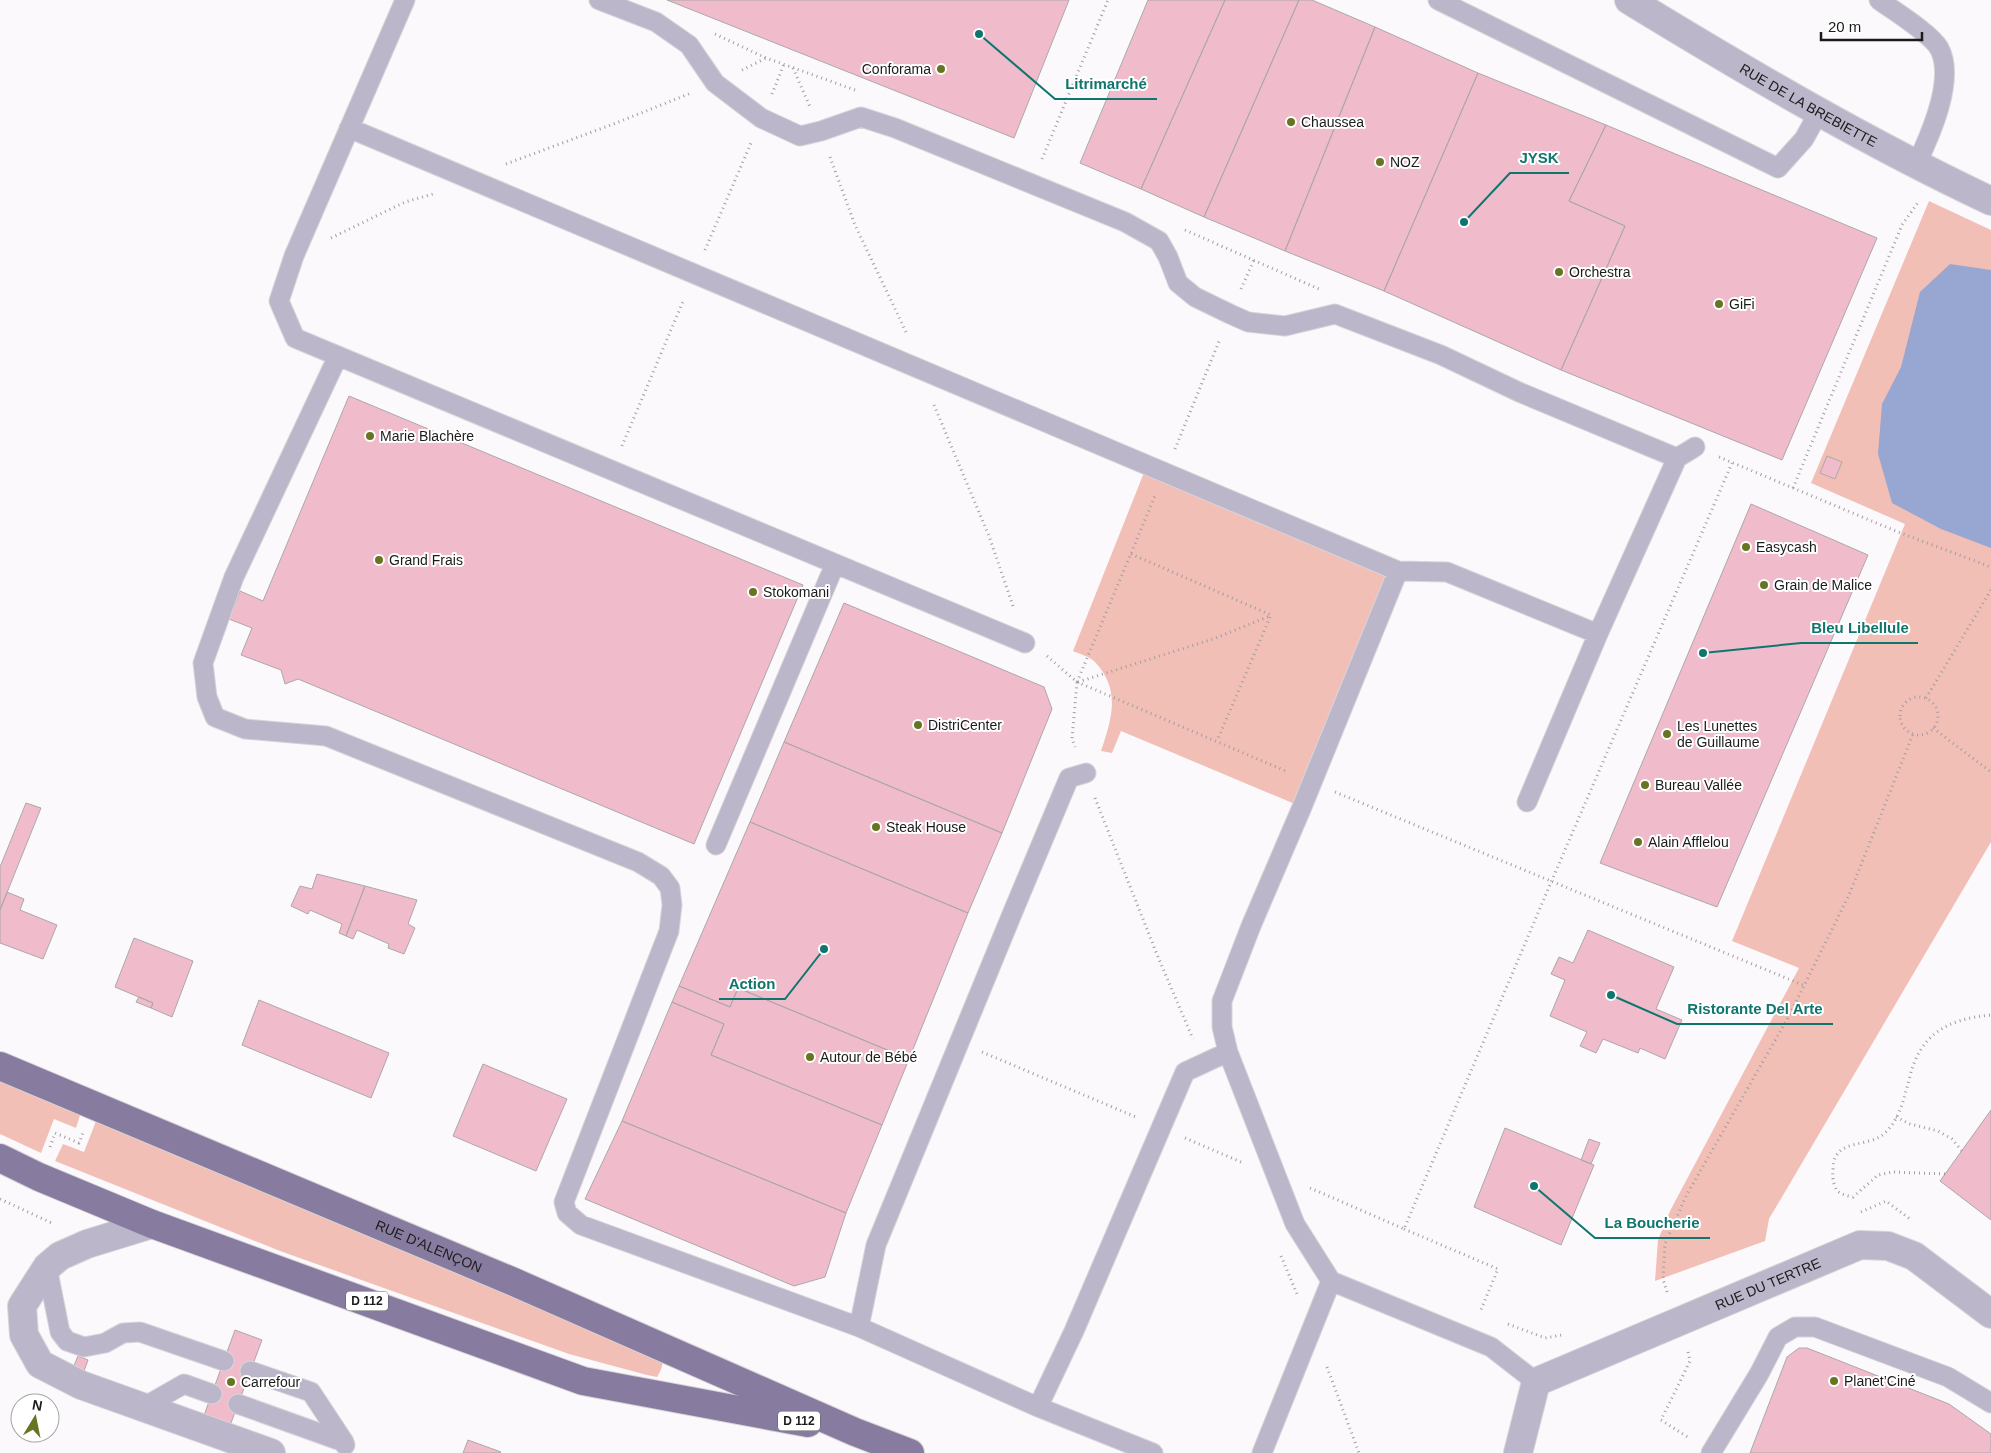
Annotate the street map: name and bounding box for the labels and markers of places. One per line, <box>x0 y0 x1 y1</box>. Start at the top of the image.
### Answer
place label: Conforama <box>862 61 931 77</box>
marker: Conforama <box>935 63 947 75</box>
callout: Litrimarché <box>1055 69 1157 99</box>
place label: Chaussea <box>1301 114 1364 130</box>
marker: Chaussea <box>1285 116 1297 128</box>
callout: JYSK <box>1510 143 1569 173</box>
place label: NOZ <box>1390 154 1420 170</box>
marker: NOZ <box>1374 156 1386 168</box>
place label: Orchestra <box>1569 264 1631 280</box>
marker: Orchestra <box>1553 266 1565 278</box>
place label: GiFi <box>1729 296 1755 312</box>
marker: GiFi <box>1713 298 1725 310</box>
place label: Marie Blachère <box>380 428 474 444</box>
marker: Marie Blachère <box>364 430 376 442</box>
place label: Easycash <box>1756 539 1817 555</box>
marker: Easycash <box>1740 541 1752 553</box>
place label: Grand Frais <box>389 552 463 568</box>
marker: Grand Frais <box>373 554 385 566</box>
place label: Grain de Malice <box>1774 577 1872 593</box>
marker: Grain de Malice <box>1758 579 1770 591</box>
place label: Stokomani <box>763 584 829 600</box>
marker: Stokomani <box>747 586 759 598</box>
callout: Bleu Libellule <box>1801 613 1918 643</box>
place label: DistriCenter <box>928 717 1002 733</box>
place label: Les Lunettes de Guillaume <box>1677 718 1760 750</box>
marker: DistriCenter <box>912 719 924 731</box>
marker: Les Lunettes de Guillaume <box>1661 728 1673 740</box>
place label: Bureau Vallée <box>1655 777 1742 793</box>
marker: Bureau Vallée <box>1639 779 1651 791</box>
place label: Steak House <box>886 819 966 835</box>
marker: Steak House <box>870 821 882 833</box>
place label: Alain Afflelou <box>1648 834 1729 850</box>
marker: Alain Afflelou <box>1632 836 1644 848</box>
callout: Action <box>719 969 785 999</box>
callout: Ristorante Del Arte <box>1677 994 1833 1024</box>
place label: Autour de Bébé <box>820 1049 918 1065</box>
marker: Autour de Bébé <box>804 1051 816 1063</box>
callout: La Boucherie <box>1595 1208 1710 1238</box>
place label: Planet’Ciné <box>1844 1373 1916 1389</box>
place label: Carrefour <box>241 1374 300 1390</box>
marker: Planet’Ciné <box>1828 1375 1840 1387</box>
marker: Carrefour <box>225 1376 237 1388</box>

